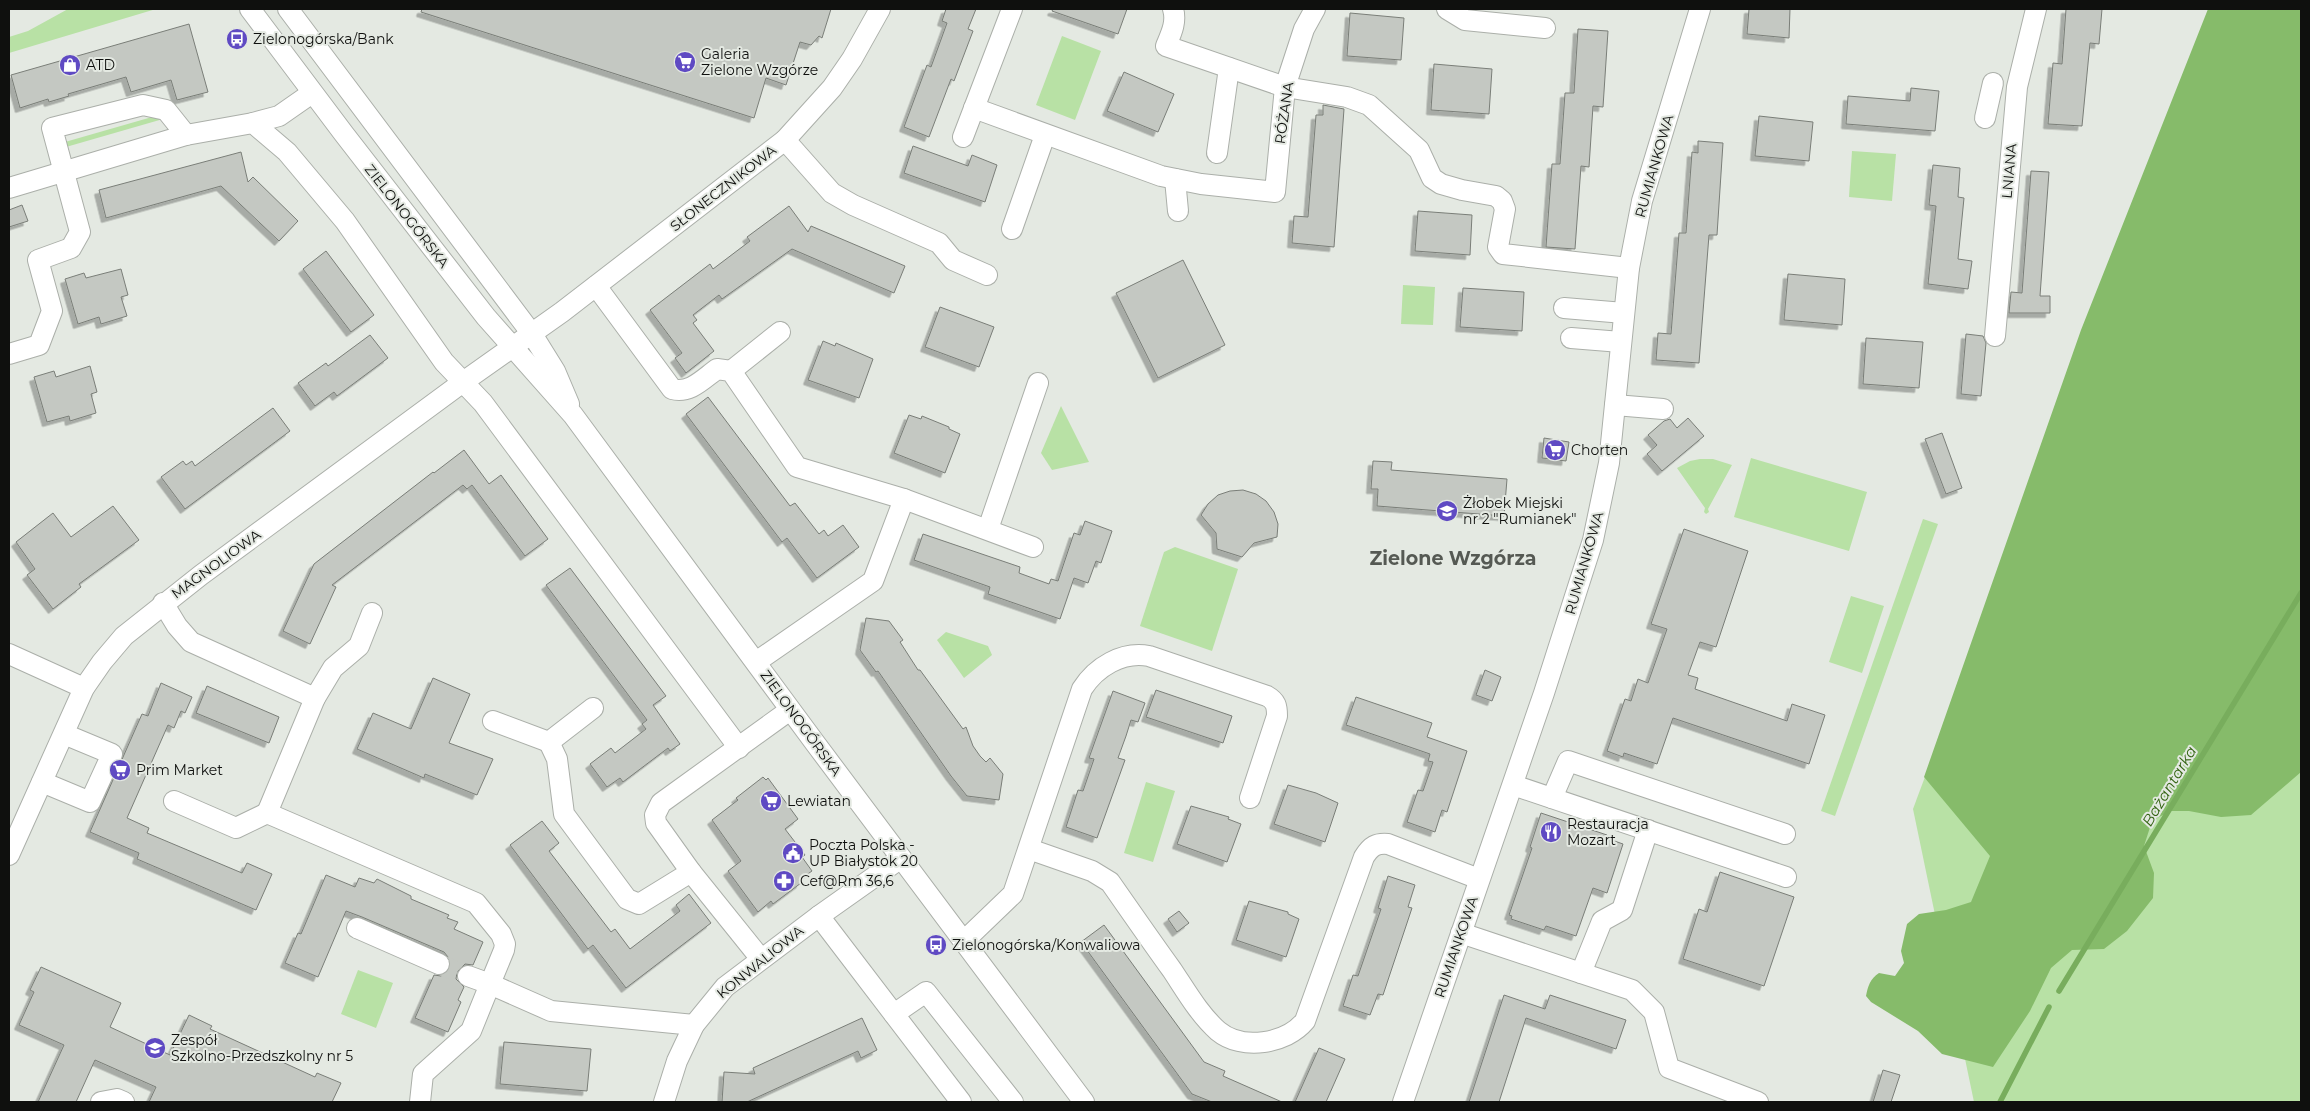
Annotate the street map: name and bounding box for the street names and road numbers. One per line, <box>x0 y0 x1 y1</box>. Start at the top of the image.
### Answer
street label: RÓŻANA <box>1271 80 1297 145</box>
street label: RUMIANKOWA <box>1631 112 1678 220</box>
street label: SŁONECZNIKOWA <box>666 140 780 235</box>
street label: LNIANA <box>1998 142 2020 199</box>
street label: ZIELONOGÓRSKA <box>361 161 454 272</box>
street label: RUMIANKOWA <box>1561 509 1608 617</box>
street label: MAGNOLIOWA <box>168 525 265 603</box>
street label: ZIELONOGÓRSKA <box>757 667 846 780</box>
street label: RUMIANKOWA <box>1430 893 1482 1000</box>
street label: KONWALIOWA <box>713 921 808 1002</box>

